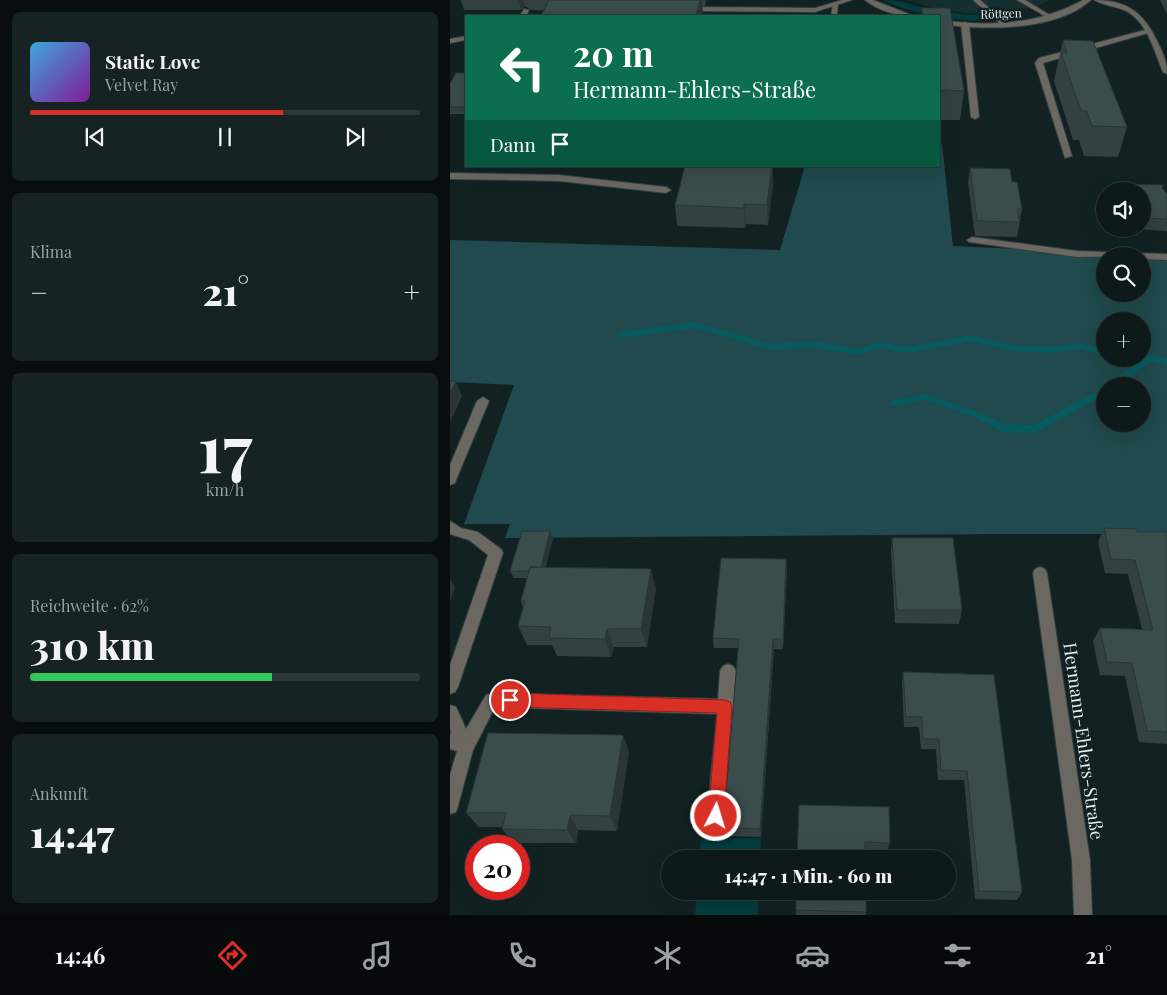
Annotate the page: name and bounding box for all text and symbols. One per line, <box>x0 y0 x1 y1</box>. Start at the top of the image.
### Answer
street label: Röttgen <box>980 4 1022 22</box>
text: 20 m <box>573 29 654 76</box>
icon: left <box>490 35 555 100</box>
text: Static Love <box>105 48 200 74</box>
text: Velvet Ray <box>105 74 178 95</box>
text: Hermann-Ehlers-Straße <box>573 74 816 104</box>
icon: previous <box>81 123 109 151</box>
icon: pause <box>211 123 239 151</box>
icon: next <box>341 123 369 151</box>
icon: arrive <box>546 130 574 158</box>
text: Dann <box>490 131 536 157</box>
map controls <box>1096 182 1151 432</box>
button: sound <box>1096 182 1151 237</box>
text: Klima <box>30 241 72 262</box>
button: search <box>1096 247 1151 302</box>
text: 21° <box>203 265 249 316</box>
text: − <box>30 273 48 310</box>
text: + <box>404 273 420 310</box>
button: + <box>1096 312 1151 367</box>
button: − <box>1096 377 1151 432</box>
text: 17 <box>198 403 252 489</box>
text: km/h <box>206 479 244 500</box>
text: Reichweite · 62% <box>30 595 149 616</box>
text: 310 km <box>30 619 155 670</box>
street label: Hermann-Ehlers-Straße <box>1058 641 1110 841</box>
pin <box>489 679 531 721</box>
icon: arrive <box>496 686 524 714</box>
text: Ankunft <box>30 783 88 804</box>
position arrow <box>689 789 741 841</box>
text: 14:47 <box>30 807 115 858</box>
speed limit sign: 20 <box>465 835 530 900</box>
text: 14:47 · 1 Min. · 60 m <box>725 862 892 888</box>
icon: directions <box>215 938 250 973</box>
icon: music <box>360 938 395 973</box>
icon: phone <box>505 938 540 973</box>
icon: climate <box>650 938 685 973</box>
icon: car <box>795 938 830 973</box>
icon: filters <box>940 938 975 973</box>
text: 14:46 <box>55 940 105 970</box>
text: 21° <box>1085 940 1112 970</box>

